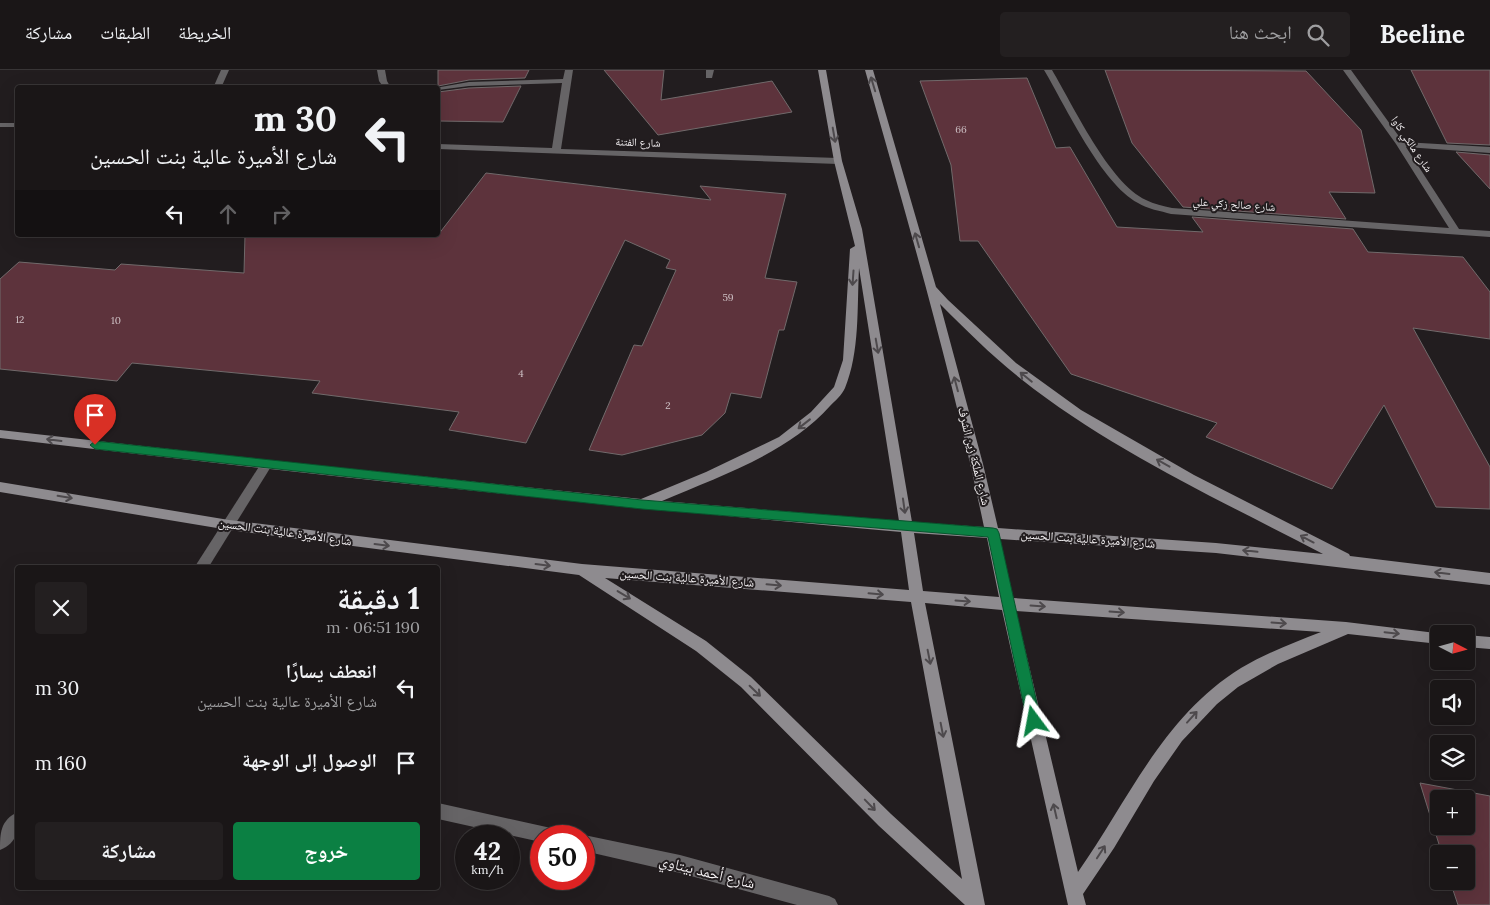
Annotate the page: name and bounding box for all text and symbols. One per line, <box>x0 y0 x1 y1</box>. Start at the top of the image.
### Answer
search box <box>1000 12 1350 57</box>
text: Beeline <box>1380 19 1465 50</box>
text: ابحث هنا <box>1229 20 1292 44</box>
text: مشاركة <box>25 21 72 44</box>
text: الطبقات <box>100 21 150 44</box>
text: الخريطة <box>178 21 231 44</box>
icon: search <box>1304 21 1332 49</box>
one-way arrow <box>868 76 878 92</box>
text: 30 m <box>254 96 337 141</box>
icon: left <box>355 105 420 170</box>
street label: شارع مالكي كاوا <box>1387 113 1436 176</box>
house number: 66 <box>955 123 967 136</box>
one-way arrow <box>829 127 839 143</box>
street label: شارع الفتنة <box>615 134 661 150</box>
text: شارع الأميرة عالية بنت الحسين <box>90 142 337 170</box>
street label: شارع صالح زكي علي <box>1192 194 1276 216</box>
icon: left <box>161 200 189 228</box>
icon: ahead <box>214 200 242 228</box>
icon: right <box>267 200 295 228</box>
one-way arrow <box>912 233 922 249</box>
one-way arrow <box>849 269 858 285</box>
house number: 59 <box>722 291 734 304</box>
house number: 12 <box>15 313 25 326</box>
house number: 10 <box>111 314 121 327</box>
one-way arrow <box>873 338 883 354</box>
house number: 4 <box>518 367 524 380</box>
one-way arrow <box>1020 371 1033 382</box>
one-way arrow <box>951 376 960 392</box>
pin <box>74 394 116 445</box>
house number: 2 <box>665 399 671 412</box>
icon: arrive <box>81 401 109 429</box>
street label: شارع الملكة زين الشرف <box>954 405 994 507</box>
one-way arrow <box>798 418 811 429</box>
one-way arrow <box>46 435 62 445</box>
one-way arrow <box>1156 458 1171 468</box>
one-way arrow <box>57 493 73 503</box>
one-way arrow <box>899 498 909 514</box>
street label: شارع الأميرة عالية بنت الحسين <box>217 515 353 549</box>
street label: شارع الأميرة عالية بنت الحسين <box>1020 526 1156 552</box>
one-way arrow <box>1300 534 1315 543</box>
one-way arrow <box>373 540 389 550</box>
one-way arrow <box>1242 546 1258 556</box>
one-way arrow <box>535 560 551 570</box>
street label: شارع الأميرة عالية بنت الحسين <box>619 565 755 591</box>
one-way arrow <box>1434 568 1450 578</box>
text: 1 دقيقة <box>337 579 420 617</box>
one-way arrow <box>766 580 782 590</box>
button: close <box>35 582 87 634</box>
one-way arrow <box>868 589 884 598</box>
one-way arrow <box>616 591 630 601</box>
one-way arrow <box>954 596 970 605</box>
one-way arrow <box>1030 602 1046 611</box>
one-way arrow <box>1109 607 1125 616</box>
text: 190 m · 06:51 <box>326 617 420 637</box>
one-way arrow <box>1271 619 1287 628</box>
north arrow <box>1430 625 1475 670</box>
map controls <box>1430 625 1475 890</box>
one-way arrow <box>1384 628 1400 638</box>
one-way arrow <box>924 648 934 664</box>
text: انعطف يسارًا <box>286 659 377 683</box>
icon: left <box>392 674 420 702</box>
text: 30 m <box>35 676 79 700</box>
button: sound <box>1430 680 1475 725</box>
one-way arrow <box>749 685 761 697</box>
text: شارع الأميرة عالية بنت الحسين <box>197 691 377 711</box>
position arrow <box>1007 694 1059 746</box>
one-way arrow <box>1186 711 1197 724</box>
one-way arrow <box>938 722 948 738</box>
button: layers <box>1430 735 1475 780</box>
text: الوصول إلى الوجهة <box>242 748 377 772</box>
icon: arrive <box>392 749 420 777</box>
text: 160 m <box>35 751 87 775</box>
button: + <box>1430 790 1475 835</box>
one-way arrow <box>864 799 876 811</box>
one-way arrow <box>1050 803 1059 819</box>
button: مشاركة <box>35 822 223 880</box>
button: خروج <box>233 822 420 880</box>
speed limit sign: 50 <box>530 825 595 890</box>
text: 42 <box>474 835 501 867</box>
one-way arrow <box>1096 845 1106 859</box>
button: − <box>1430 845 1475 890</box>
street label: شارع أحمد بيتاوي <box>657 850 757 895</box>
text: km/h <box>471 862 504 877</box>

